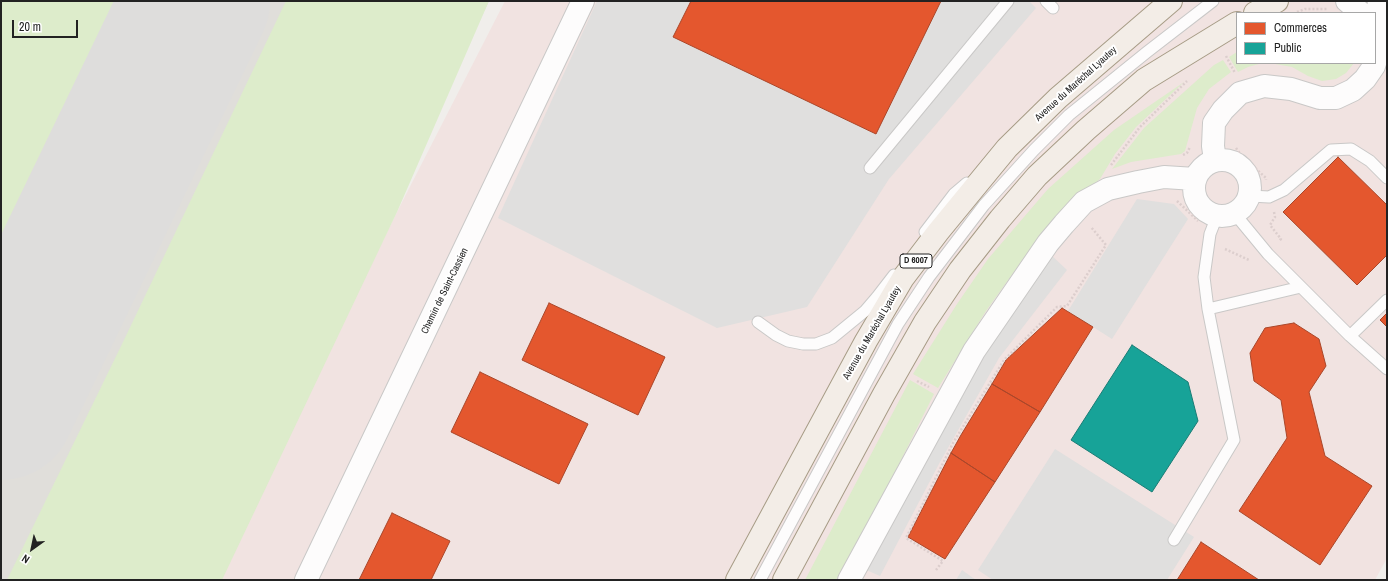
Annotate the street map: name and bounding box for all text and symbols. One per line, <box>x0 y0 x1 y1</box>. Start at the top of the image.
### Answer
scale bar <box>14 12 80 38</box>
legend <box>1236 12 1376 64</box>
text: 20 m <box>19 19 41 35</box>
text: Commerces <box>1274 20 1327 36</box>
text: Public <box>1274 40 1301 56</box>
street label: Avenue du Maréchal Lyautey <box>1033 44 1119 124</box>
street label: Chemin de Saint-Cassien <box>419 246 471 336</box>
road number: D 6007 <box>900 254 932 268</box>
street label: Avenue du Maréchal Lyautey <box>840 284 904 382</box>
north arrow <box>12 529 52 569</box>
text: N <box>19 551 32 567</box>

